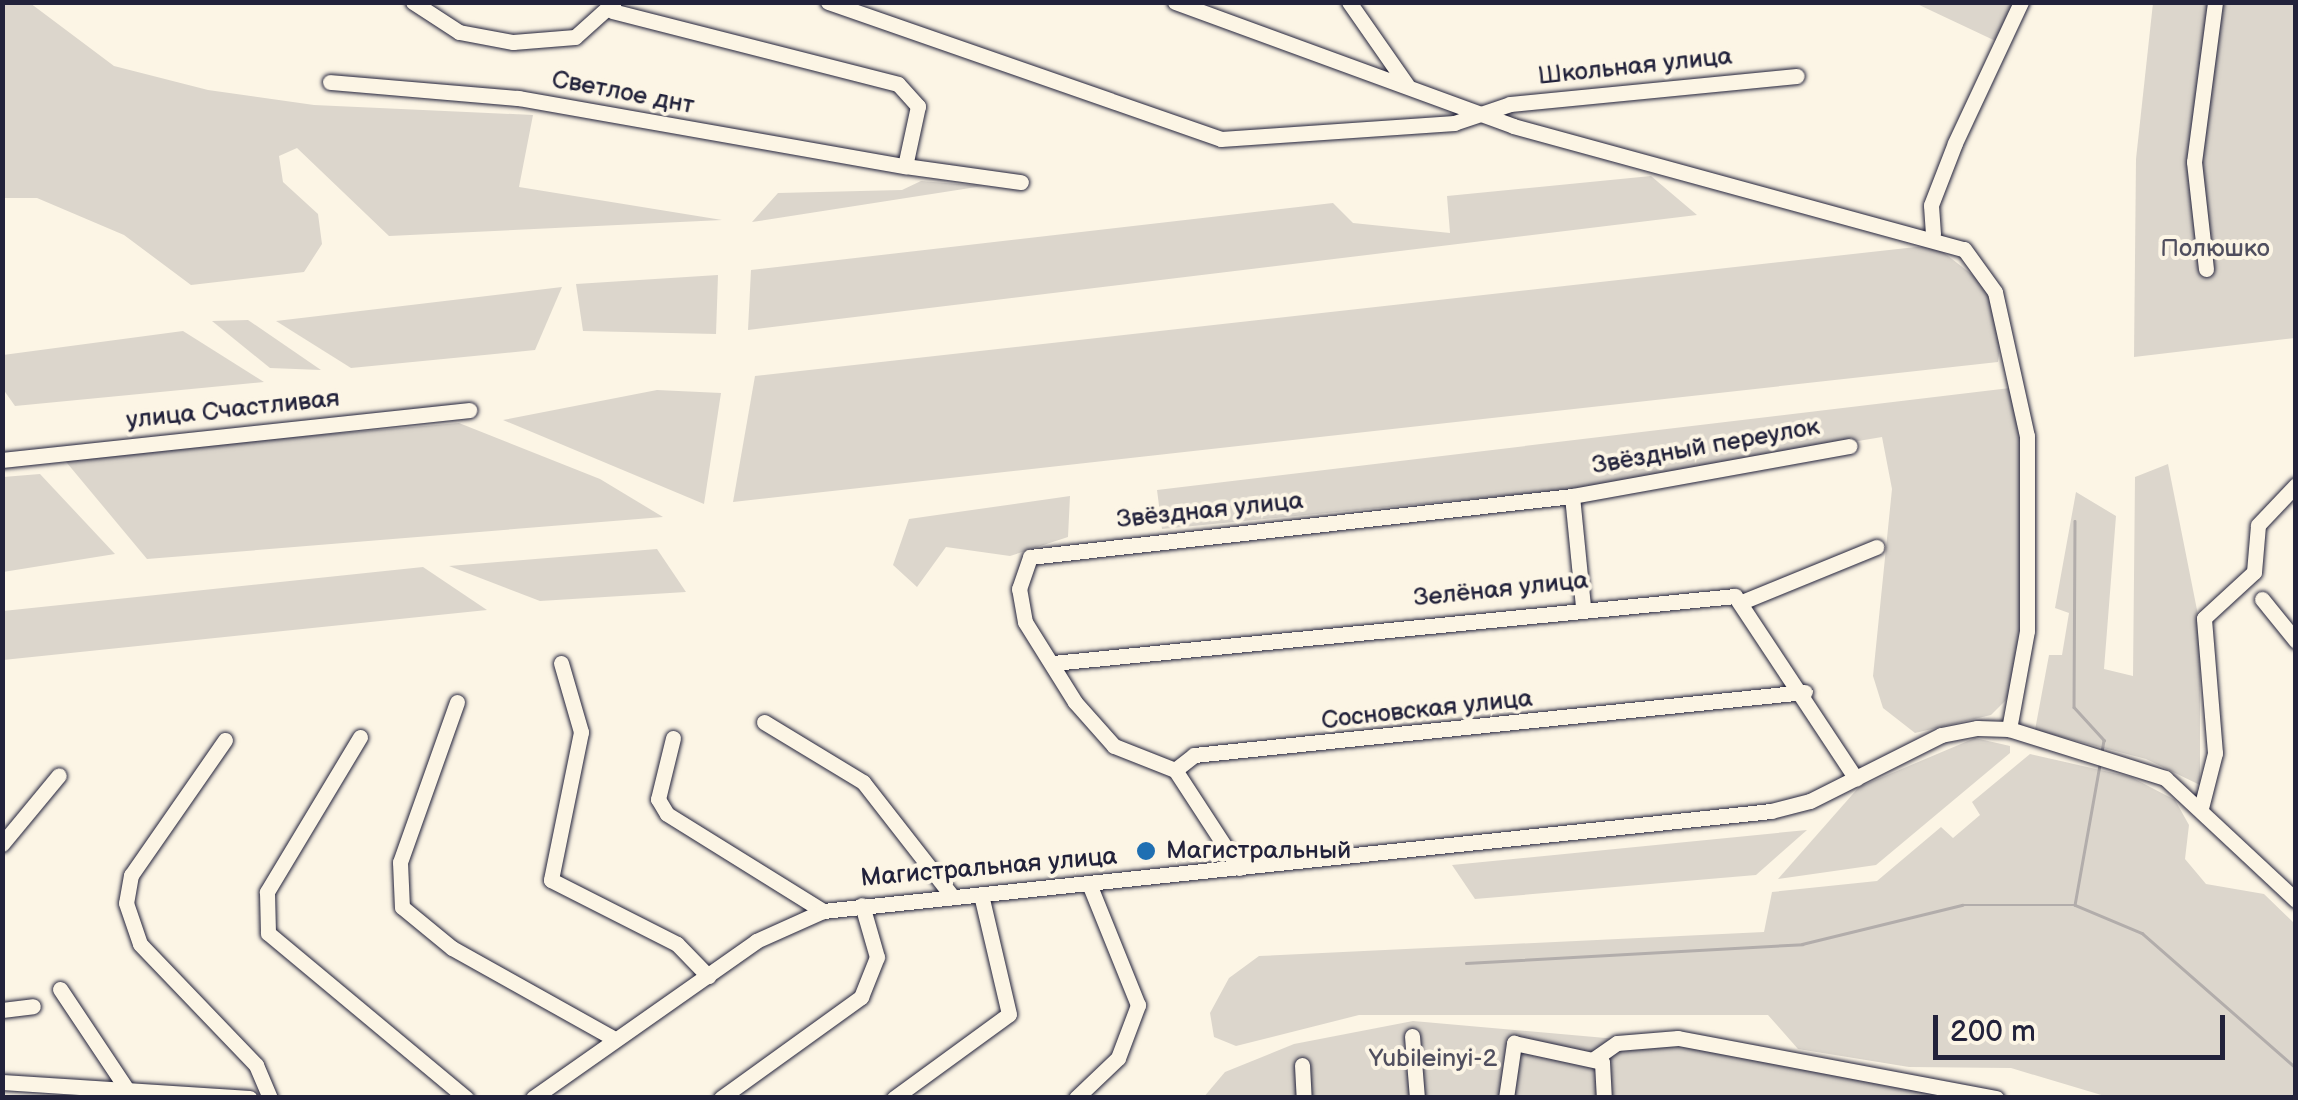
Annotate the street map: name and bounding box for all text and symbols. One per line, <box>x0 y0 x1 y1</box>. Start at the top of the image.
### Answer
street label: Школьная улица <box>1536 42 1734 92</box>
street label: Светлое днт <box>549 64 697 122</box>
park label: Полюшко <box>2160 234 2270 264</box>
street label: улица Счастливая <box>125 384 341 436</box>
street label: Звёздный переулок <box>1590 412 1822 482</box>
street label: Звёздная улица <box>1115 486 1305 536</box>
street label: Зелёная улица <box>1412 566 1590 614</box>
street label: Сосновская улица <box>1320 684 1534 736</box>
place label: Магистральный <box>1166 836 1351 866</box>
marker: Магистральный <box>1135 840 1157 862</box>
street label: Магистральная улица <box>859 842 1119 894</box>
scale bar <box>1938 995 2230 1057</box>
text: 200 m <box>1950 1014 2036 1050</box>
park label: Yubileinyi-2 <box>1369 1044 1497 1074</box>

